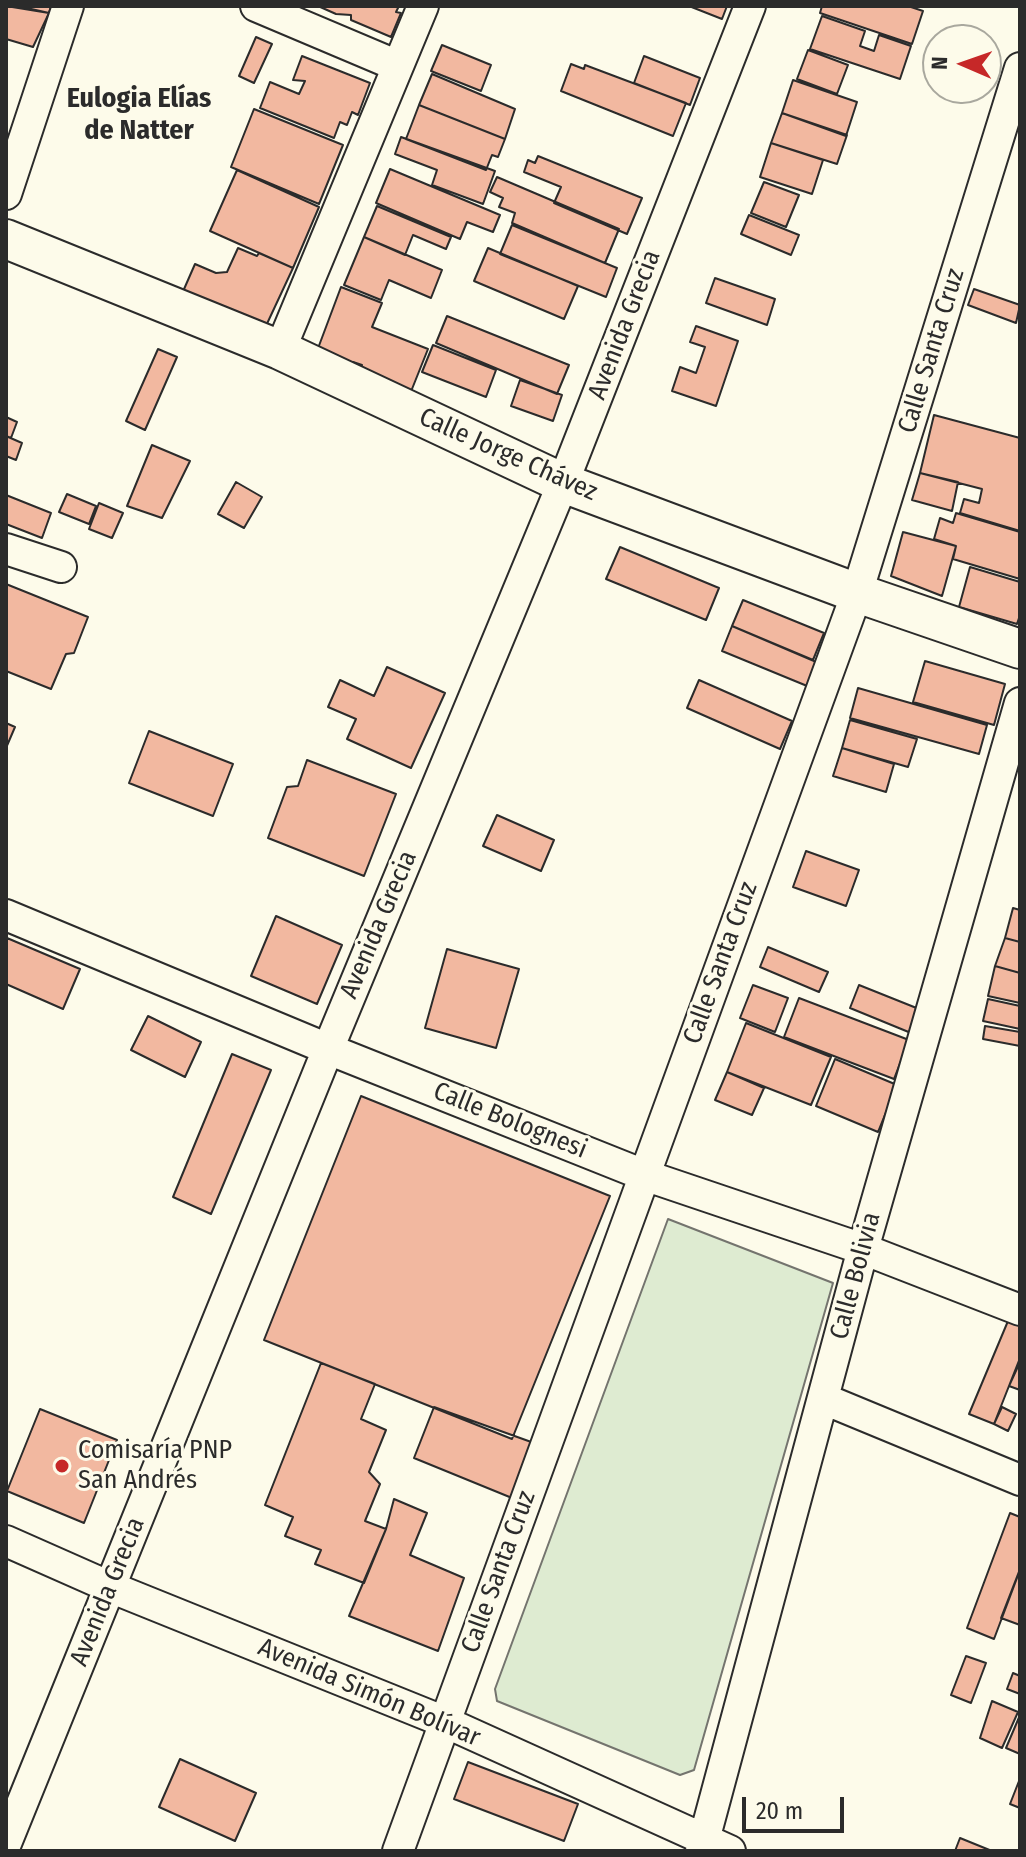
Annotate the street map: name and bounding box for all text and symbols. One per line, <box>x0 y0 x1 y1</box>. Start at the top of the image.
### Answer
north arrow <box>922 24 1002 104</box>
text: N <box>926 56 953 70</box>
district label: Eulogia Elías de Natter <box>67 82 211 148</box>
street label: Avenida Grecia <box>582 246 668 404</box>
street label: Calle Santa Cruz <box>892 265 972 437</box>
street label: Calle Jorge Chávez <box>414 402 602 508</box>
street label: Avenida Grecia <box>334 846 424 1004</box>
street label: Calle Santa Cruz <box>677 878 765 1048</box>
street label: Calle Bolognesi <box>429 1076 591 1166</box>
street label: Calle Bolivia <box>824 1209 888 1343</box>
place label: Comisaría PNP San Andrés <box>78 1435 232 1496</box>
marker: Comisaría PNP San Andrés <box>53 1457 71 1475</box>
street label: Calle Santa Cruz <box>455 1487 543 1657</box>
street label: Avenida Grecia <box>64 1513 152 1671</box>
street label: Avenida Simón Bolívar <box>253 1632 485 1754</box>
scale bar <box>746 1781 848 1831</box>
text: 20 m <box>756 1797 803 1825</box>

